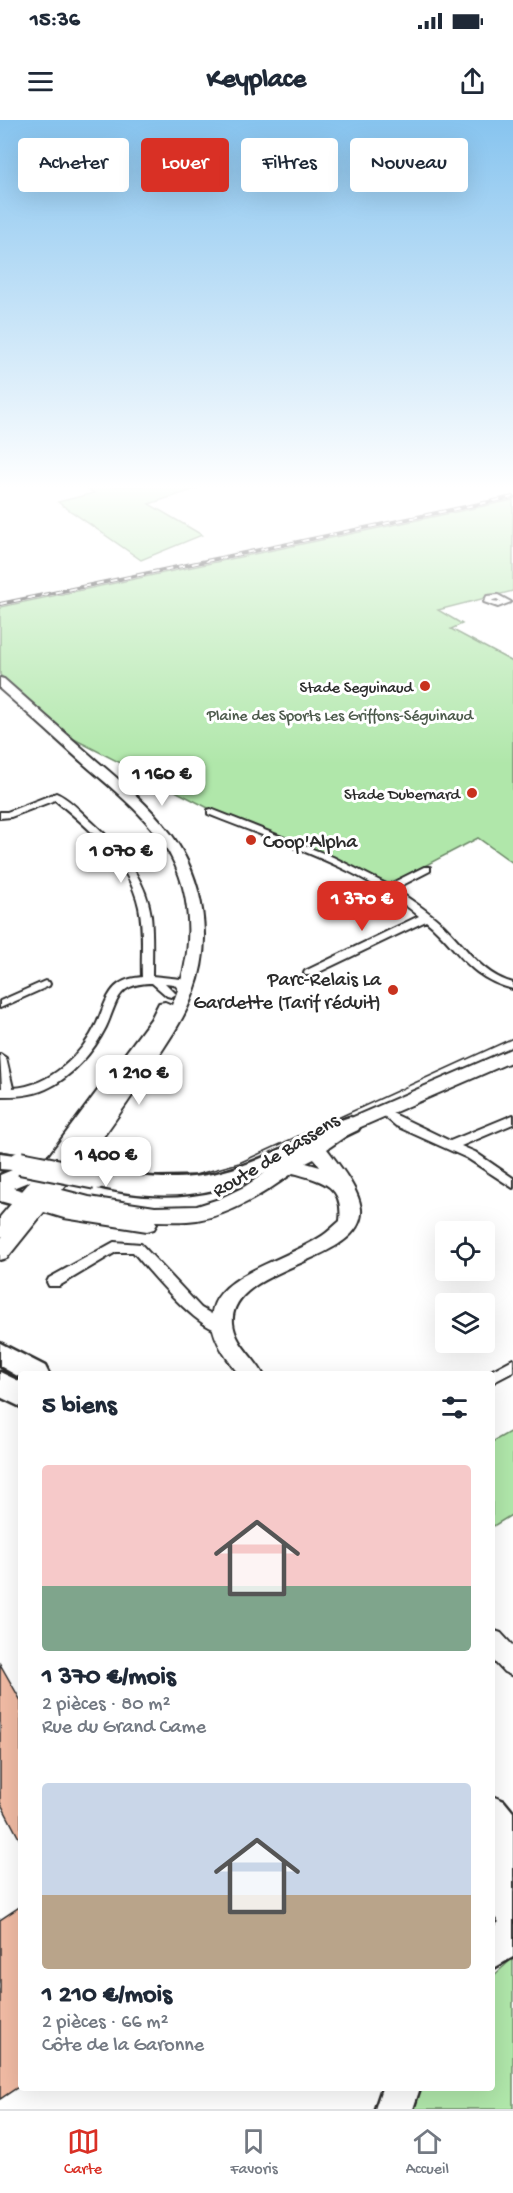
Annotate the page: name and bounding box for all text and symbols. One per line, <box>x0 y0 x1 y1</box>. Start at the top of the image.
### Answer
text: 15:36 <box>30 8 80 34</box>
icon: menu <box>24 65 57 98</box>
text: Keyplace <box>207 65 306 97</box>
icon: share <box>456 65 489 98</box>
chip: Acheter <box>18 138 129 192</box>
chip: Louer <box>141 138 229 192</box>
chip: Filtres <box>241 138 338 192</box>
chip: Nouveau <box>350 138 468 192</box>
marker: Stade Seguinaud <box>418 679 432 693</box>
place label: Stade Seguinaud <box>300 680 415 699</box>
park label: Plaine des Sports Les Griffons-Séguinaud <box>206 708 475 727</box>
pin: 1 160 € <box>107 756 217 807</box>
text: 1 160 € <box>132 764 192 787</box>
marker: Stade Dubernard <box>465 786 479 800</box>
place label: Stade Dubernard <box>344 787 462 806</box>
place label: Coop'Alpha <box>263 832 358 855</box>
pin: 1 070 € <box>66 833 176 884</box>
marker: Coop'Alpha <box>244 833 258 847</box>
text: 1 070 € <box>90 841 152 864</box>
pin: 1 370 € <box>307 881 417 932</box>
text: 1 370 € <box>331 889 393 912</box>
place label: Parc-Relais La Gardette (Tarif réduit) <box>193 970 382 1016</box>
marker: Parc-Relais La Gardette (Tarif réduit) <box>386 983 400 997</box>
pin: 1 210 € <box>84 1055 194 1106</box>
text: 1 210 € <box>110 1063 168 1086</box>
street label: Route de Bassens <box>209 1110 345 1204</box>
pin: 1 400 € <box>51 1137 161 1188</box>
text: 1 400 € <box>75 1145 137 1168</box>
map controls <box>435 1221 495 1353</box>
button: locate <box>435 1221 495 1281</box>
button: layers <box>435 1293 495 1353</box>
icon: filters <box>438 1391 471 1424</box>
text: 5 biens <box>42 1392 117 1423</box>
icon: home <box>203 1504 311 1612</box>
text: 1 370 €/mois <box>42 1663 175 1694</box>
text: 2 pièces · 80 m² <box>42 1694 170 1717</box>
text: Rue du Grand Came <box>42 1717 206 1740</box>
icon: home <box>203 1822 311 1930</box>
text: 1 210 €/mois <box>42 1981 172 2012</box>
text: 2 pièces · 66 m² <box>42 2012 168 2035</box>
text: Côte de la Garonne <box>42 2035 204 2058</box>
tab: Carte <box>64 2125 102 2180</box>
tab: Favoris <box>230 2125 278 2180</box>
tab: Accueil <box>406 2125 449 2180</box>

